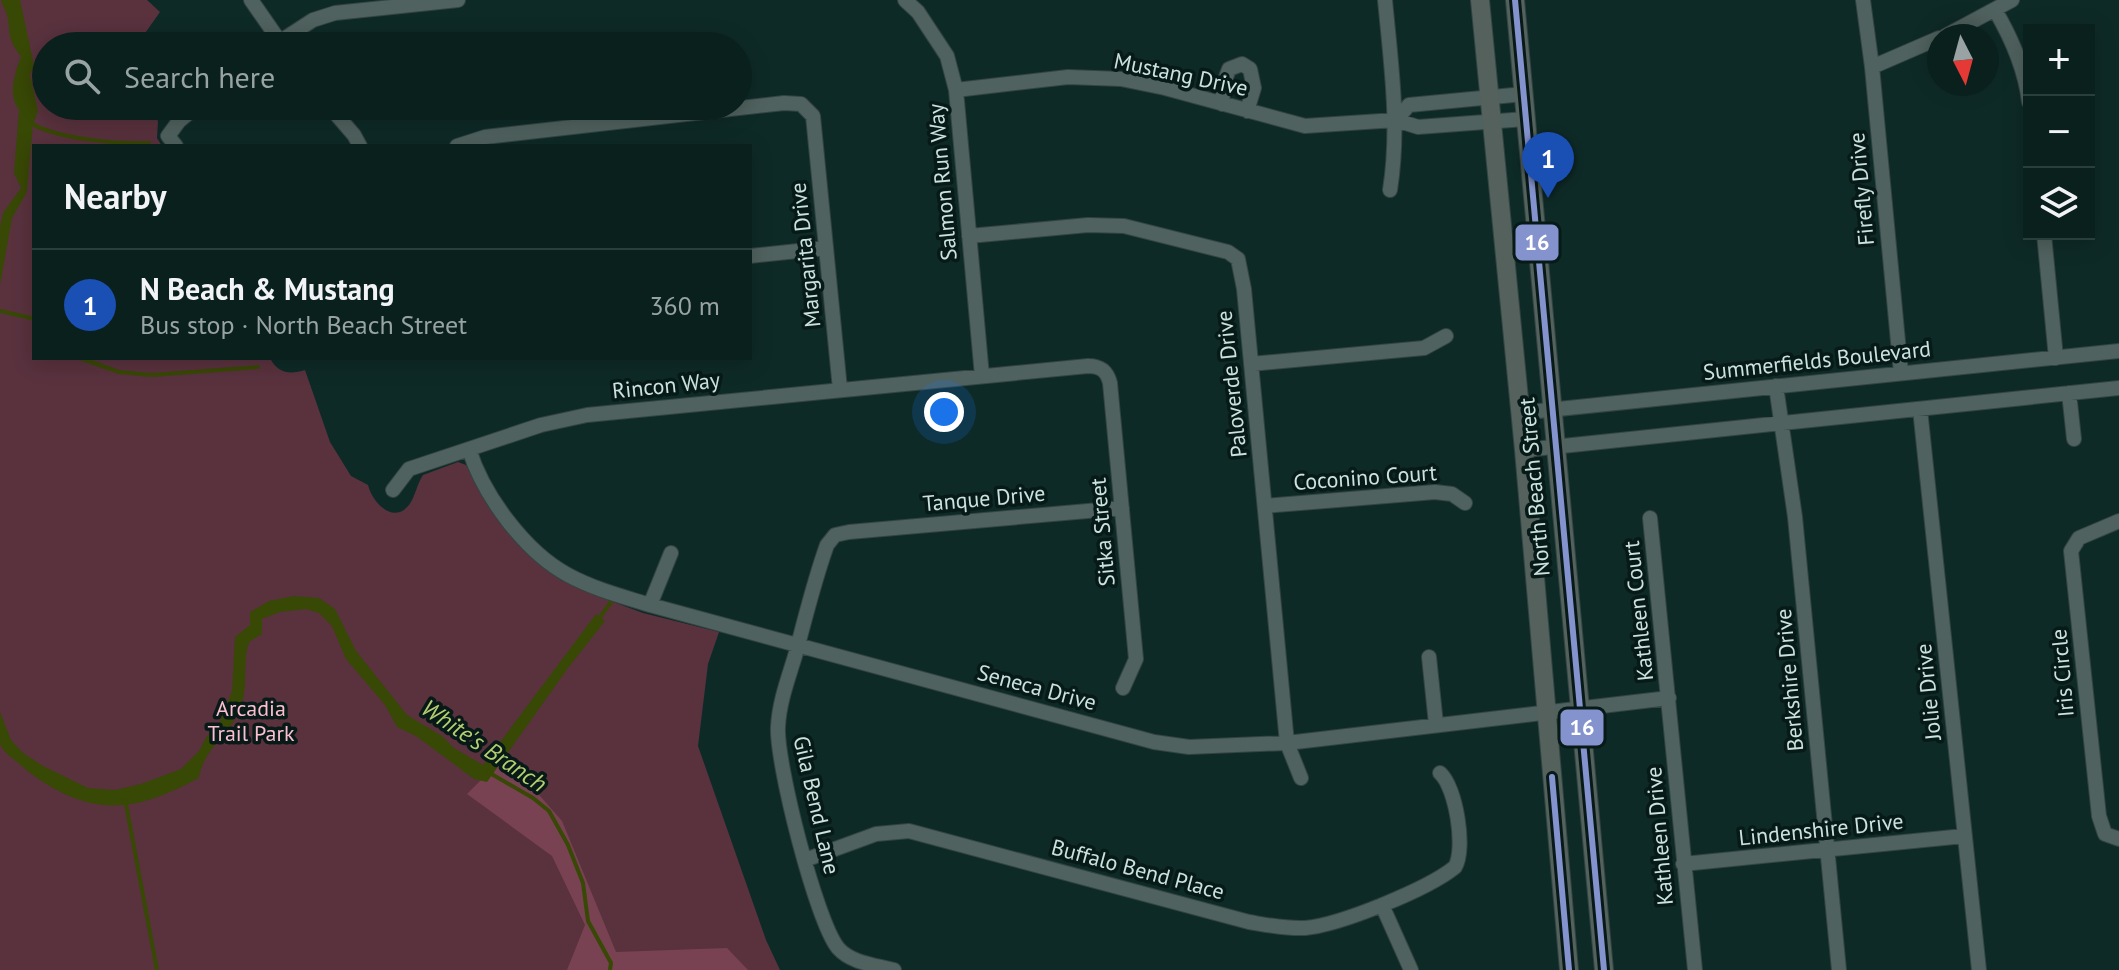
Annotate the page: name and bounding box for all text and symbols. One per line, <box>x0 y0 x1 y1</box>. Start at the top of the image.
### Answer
north arrow <box>1927 24 1999 96</box>
map controls <box>2023 24 2095 240</box>
button: + <box>2023 24 2095 96</box>
search box <box>32 32 752 120</box>
street label: Mustang Drive <box>1112 46 1250 102</box>
icon: search <box>60 54 104 98</box>
text: Search here <box>124 57 275 96</box>
button: − <box>2023 96 2095 168</box>
street label: Salmon Run Way <box>921 102 963 262</box>
street label: Firefly Drive <box>1842 131 1880 247</box>
pin: 1 <box>1522 132 1574 198</box>
button: layers <box>2023 168 2095 240</box>
text: Nearby <box>64 174 166 218</box>
street label: Margarita Drive <box>783 181 827 329</box>
line badge: 16 <box>1514 223 1560 262</box>
text: 16 <box>1525 228 1549 256</box>
text: N Beach & Mustang <box>140 269 395 308</box>
text: 1 <box>83 289 97 322</box>
text: 360 m <box>649 289 720 322</box>
text: Bus stop · North Beach Street <box>140 308 467 341</box>
street label: Paloverde Drive <box>1209 309 1253 459</box>
street label: Summerfields Boulevard <box>1702 334 1932 386</box>
street label: Rincon Way <box>611 365 722 405</box>
your location <box>924 392 964 432</box>
street label: North Beach Street <box>1512 396 1556 577</box>
street label: Coconino Court <box>1292 458 1438 496</box>
street label: Sitka Street <box>1083 476 1121 587</box>
street label: Tanque Drive <box>922 479 1046 517</box>
street label: Kathleen Court <box>1617 539 1659 682</box>
street label: Berkshire Drive <box>1769 608 1809 752</box>
street label: Iris Circle <box>2044 628 2080 718</box>
street label: Jolie Drive <box>1909 642 1947 743</box>
street label: Seneca Drive <box>975 658 1099 716</box>
water label: White's Branch <box>416 692 553 799</box>
park label: Arcadia Trail Park <box>208 694 295 747</box>
line badge: 16 <box>1559 708 1605 747</box>
text: 16 <box>1570 713 1594 741</box>
street label: Gila Bend Lane <box>787 733 847 877</box>
street label: Kathleen Drive <box>1639 766 1679 906</box>
street label: Lindenshire Drive <box>1737 806 1905 852</box>
street label: Buffalo Bend Place <box>1049 832 1227 906</box>

